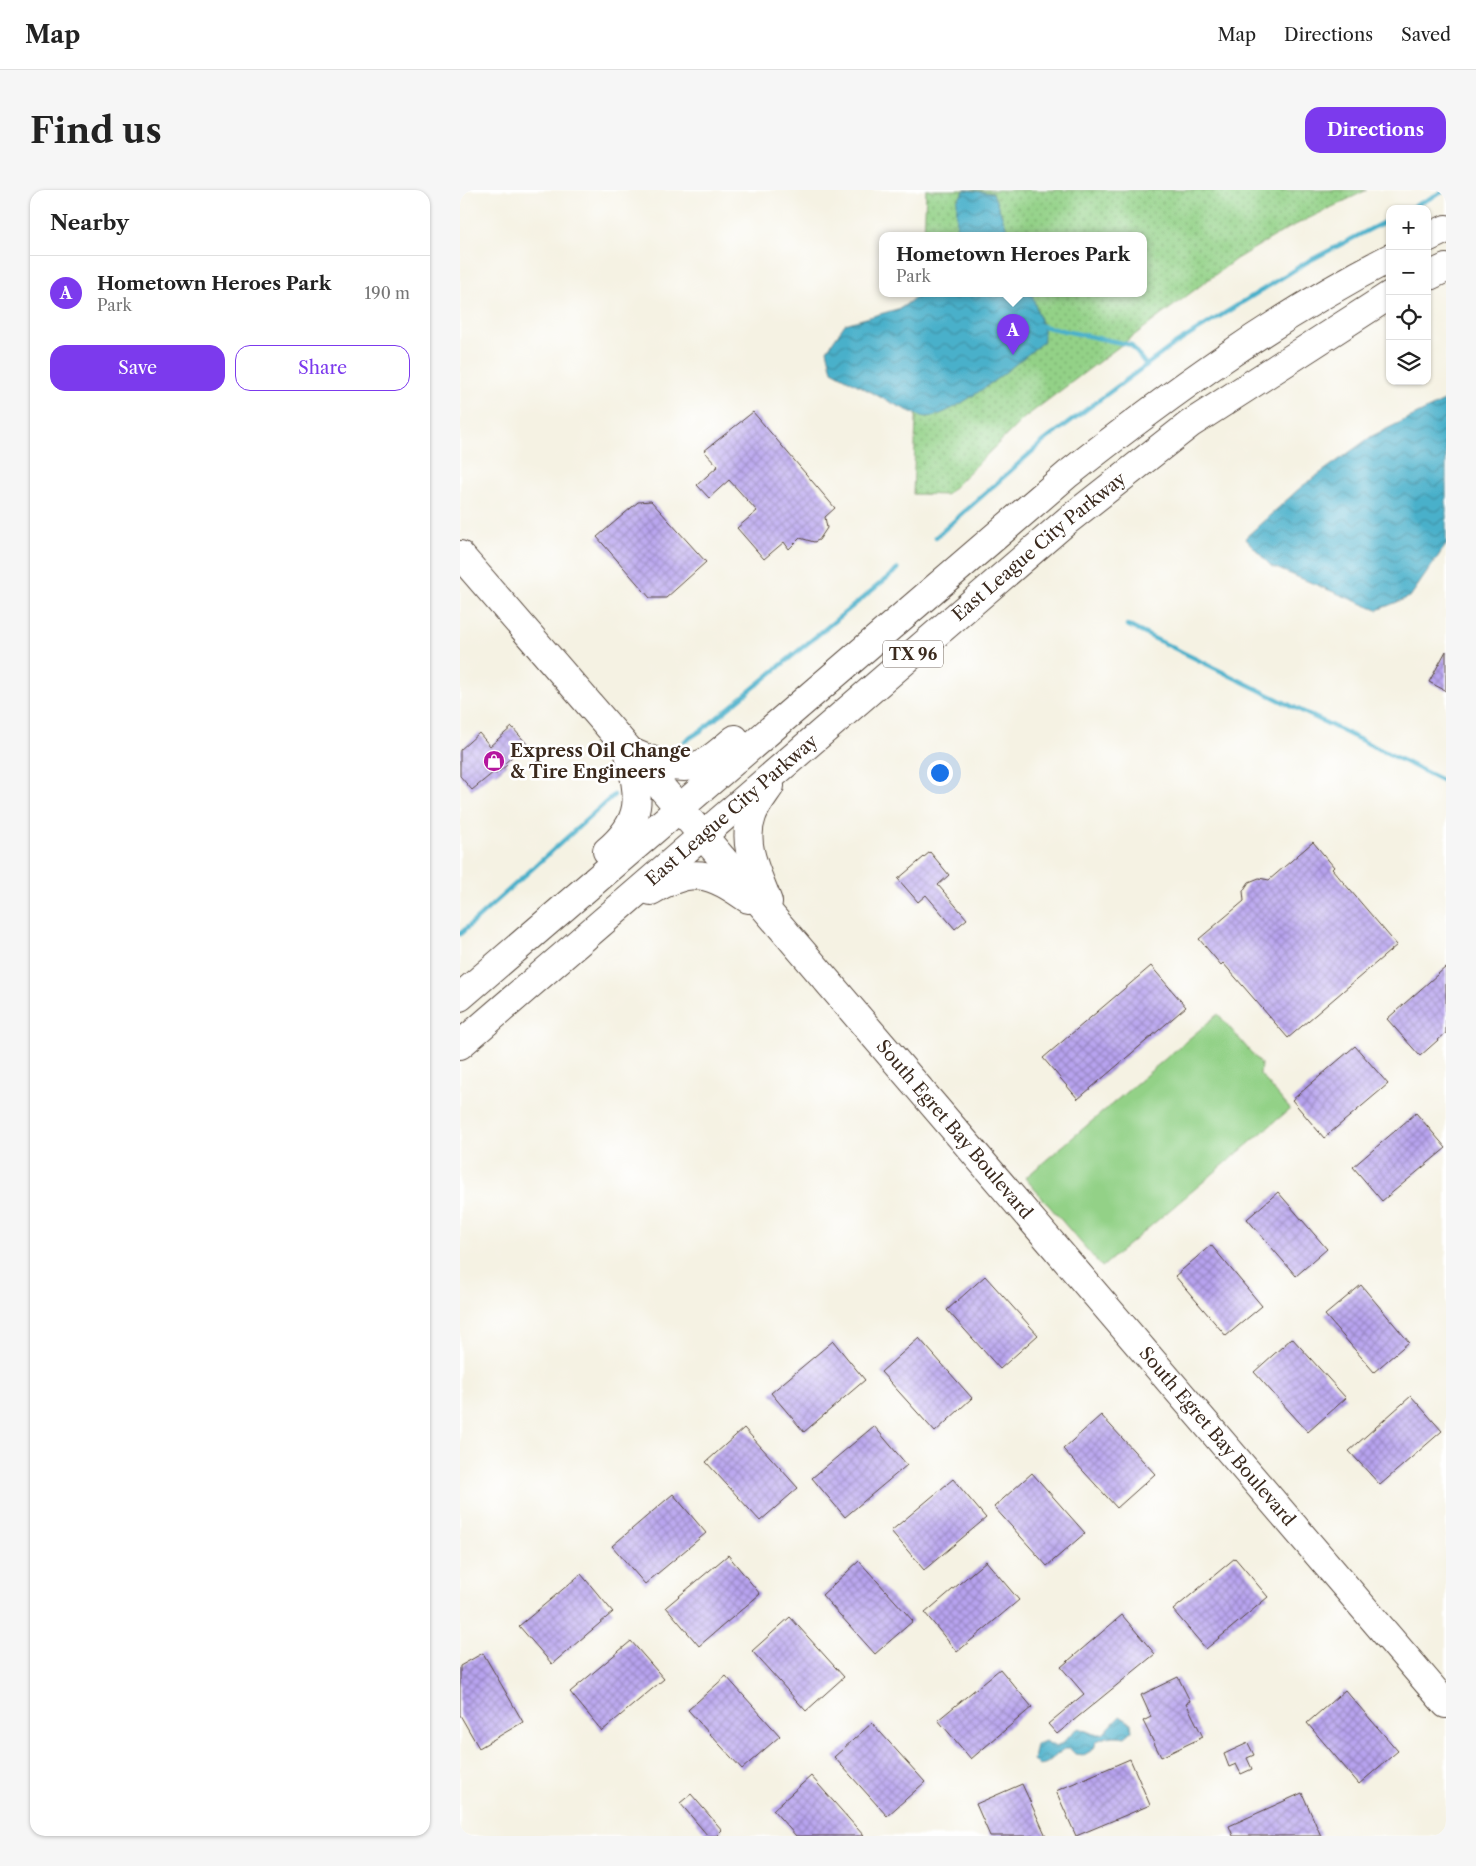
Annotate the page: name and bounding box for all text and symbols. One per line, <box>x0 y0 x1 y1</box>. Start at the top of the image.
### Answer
text: Map <box>25 20 80 49</box>
text: Map <box>1217 24 1256 46</box>
text: Directions <box>1284 24 1373 46</box>
text: Saved <box>1401 24 1451 46</box>
button: Directions <box>1305 107 1446 153</box>
text: Find us <box>30 109 162 152</box>
map controls <box>1386 205 1431 385</box>
button: + <box>1386 205 1431 250</box>
text: Nearby <box>50 210 129 235</box>
popup <box>879 232 1147 297</box>
text: Hometown Heroes Park <box>896 243 1130 266</box>
button: − <box>1386 250 1431 295</box>
text: Park <box>896 266 931 286</box>
text: Hometown Heroes Park <box>97 272 331 295</box>
text: A <box>60 283 72 303</box>
text: 190 m <box>365 283 410 303</box>
text: Park <box>97 295 132 315</box>
button: locate <box>1386 295 1431 340</box>
pin: A <box>997 314 1029 355</box>
button: layers <box>1386 340 1431 385</box>
button: Save <box>50 345 225 391</box>
button: Share <box>235 345 410 391</box>
street label: East League City Parkway <box>948 467 1131 626</box>
road number: TX 96 <box>883 640 943 668</box>
street label: East League City Parkway <box>641 730 823 891</box>
place label: Express Oil Change & Tire Engineers <box>510 740 691 783</box>
shop icon: Express Oil Change & Tire Engineers <box>482 749 506 773</box>
your location <box>927 760 953 786</box>
street label: South Egret Bay Boulevard <box>872 1036 1037 1224</box>
street label: South Egret Bay Boulevard <box>1134 1343 1300 1531</box>

